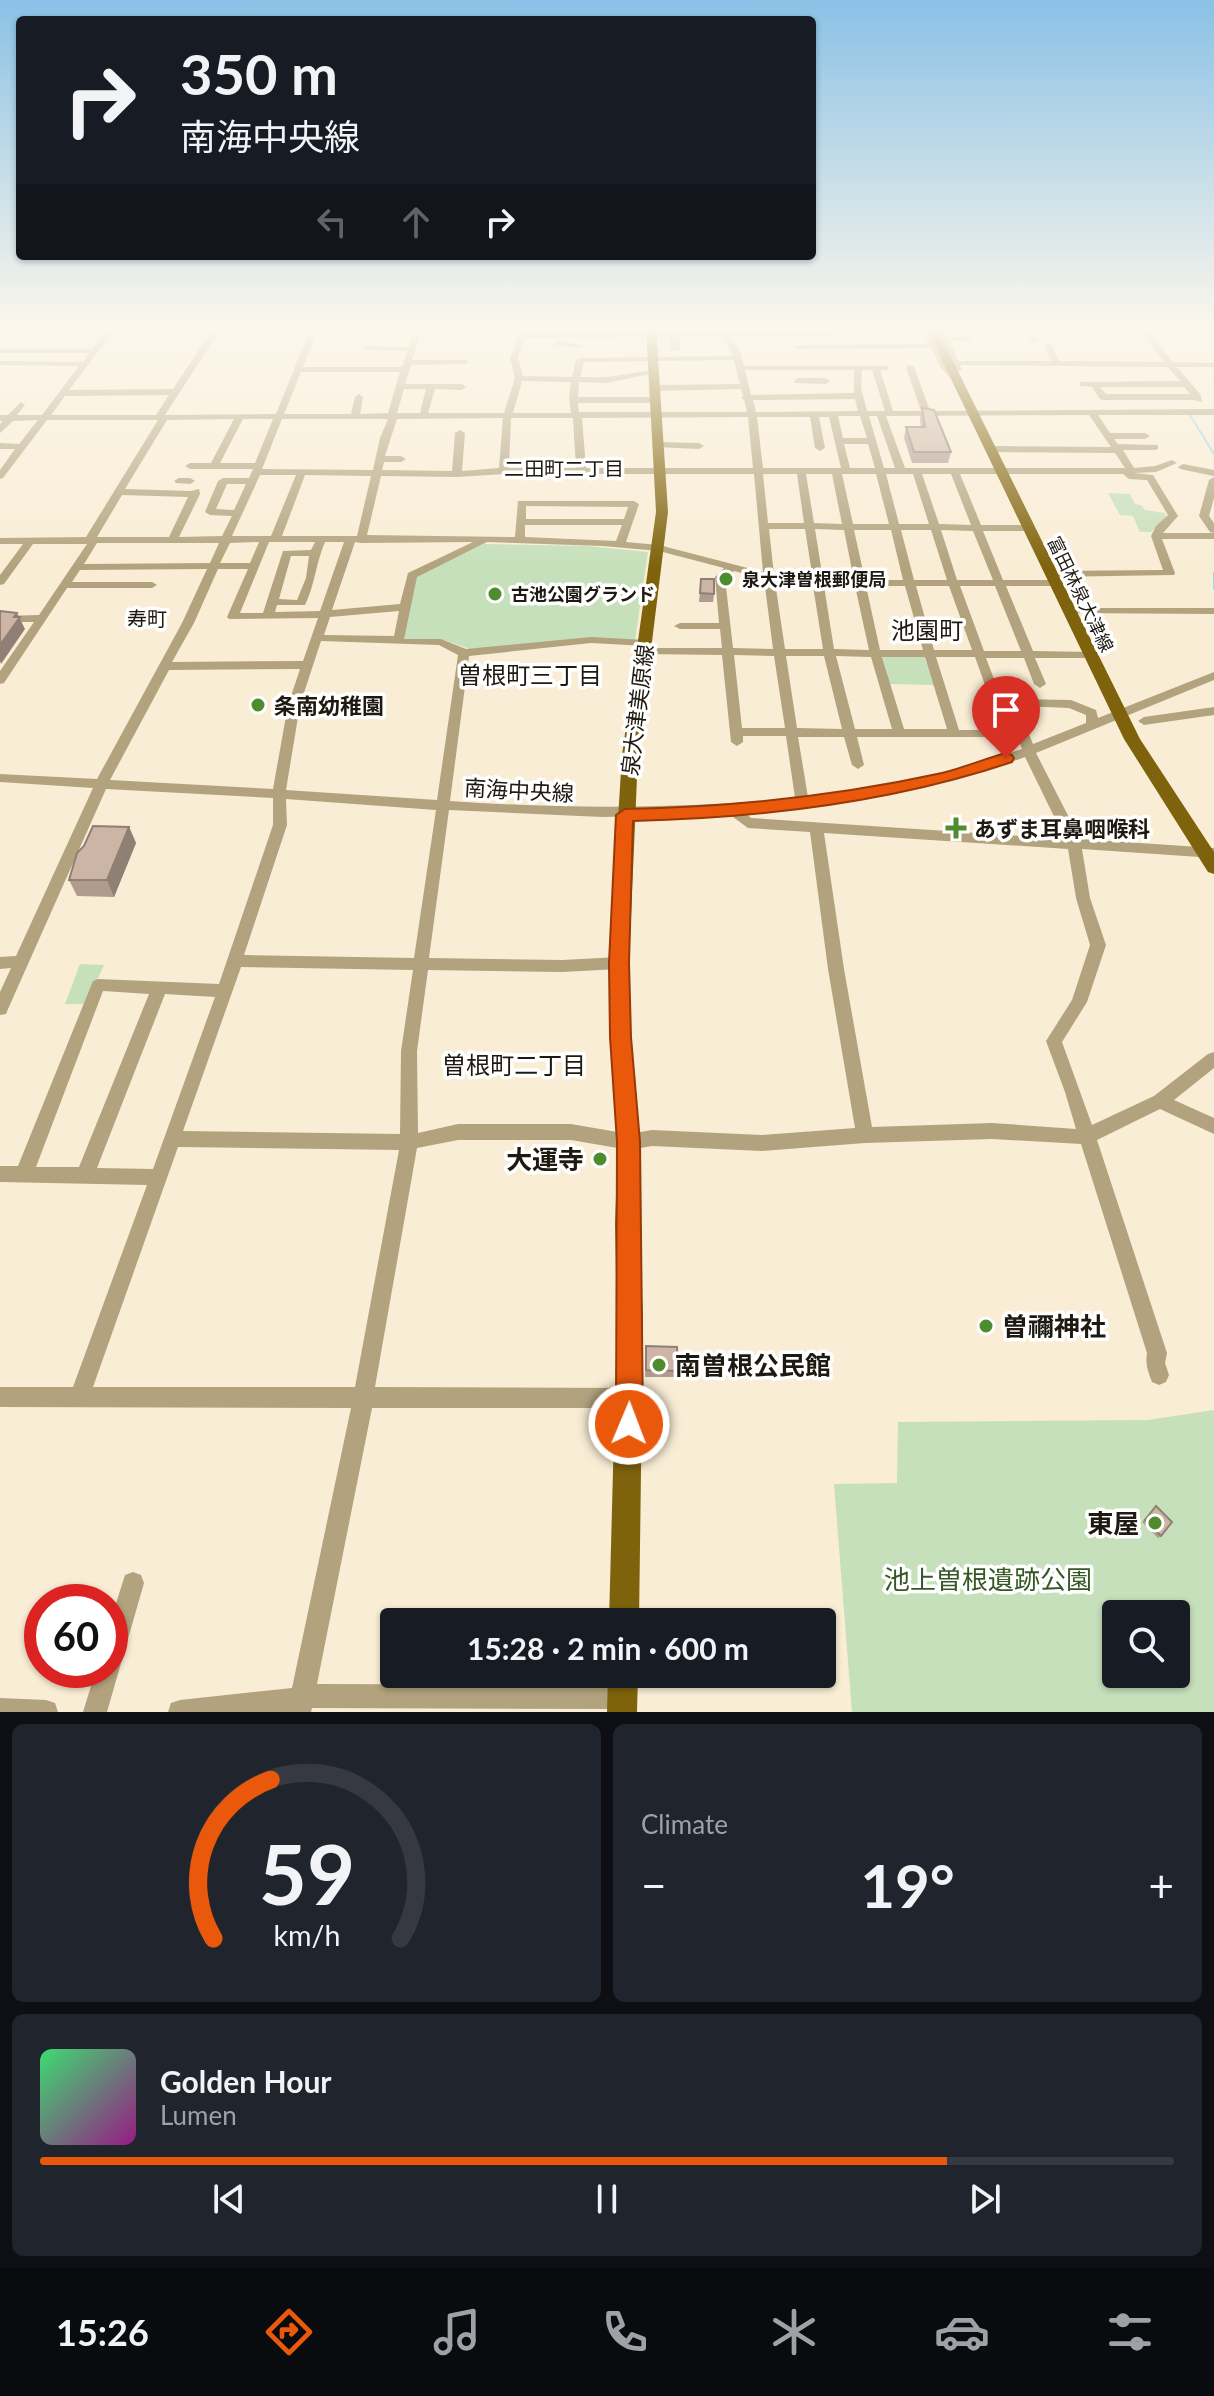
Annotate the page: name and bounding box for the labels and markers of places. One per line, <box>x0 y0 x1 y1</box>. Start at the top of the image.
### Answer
place label: 泉大津曽根郵便局 <box>742 568 886 590</box>
marker: 泉大津曽根郵便局 <box>717 570 735 588</box>
place label: 古池公園グランド <box>511 583 655 605</box>
marker: 古池公園グランド <box>486 585 504 603</box>
pin <box>972 676 1040 758</box>
place label: 条南幼稚園 <box>274 692 384 719</box>
marker: 条南幼稚園 <box>249 696 267 714</box>
place label: あずま耳鼻咽喉科 <box>974 815 1150 842</box>
marker: あずま耳鼻咽喉科 <box>945 817 967 839</box>
place label: 大運寺 <box>506 1143 584 1175</box>
marker: 大運寺 <box>591 1150 609 1168</box>
place label: 曽禰神社 <box>1002 1310 1106 1342</box>
marker: 曽禰神社 <box>977 1317 995 1335</box>
place label: 南曽根公民館 <box>675 1349 831 1381</box>
marker: 南曽根公民館 <box>650 1356 668 1374</box>
place label: 東屋 <box>1087 1507 1139 1539</box>
marker: 東屋 <box>1146 1514 1164 1532</box>

